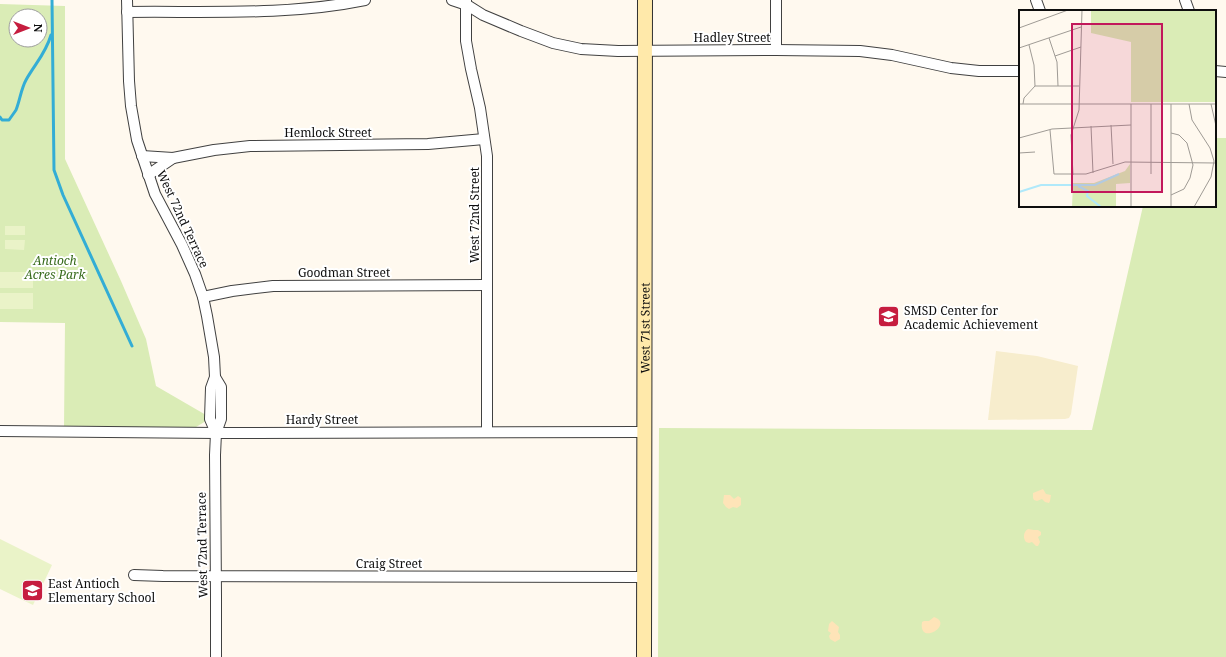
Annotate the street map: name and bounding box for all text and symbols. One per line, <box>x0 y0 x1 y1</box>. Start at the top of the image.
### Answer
north arrow <box>8 8 48 48</box>
inset map <box>1019 10 1216 207</box>
text: N <box>31 24 46 33</box>
street label: Hadley Street <box>693 29 771 46</box>
street label: Hemlock Street <box>284 124 372 141</box>
street label: West 72nd Terrace <box>153 167 213 271</box>
street label: West 72nd Street <box>466 167 483 263</box>
park label: Antioch Acres Park <box>24 252 87 283</box>
street label: Goodman Street <box>298 264 390 281</box>
street label: West 71st Street <box>636 283 653 373</box>
place label: SMSD Center for Academic Achievement <box>904 302 1038 333</box>
school or university icon: SMSD Center for Academic Achievement <box>875 304 901 330</box>
street label: Hardy Street <box>286 411 358 428</box>
street label: West 72nd Terrace <box>193 492 211 598</box>
street label: Craig Street <box>356 555 422 572</box>
place label: East Antioch Elementary School <box>48 575 156 606</box>
school or university icon: East Antioch Elementary School <box>19 577 45 603</box>

